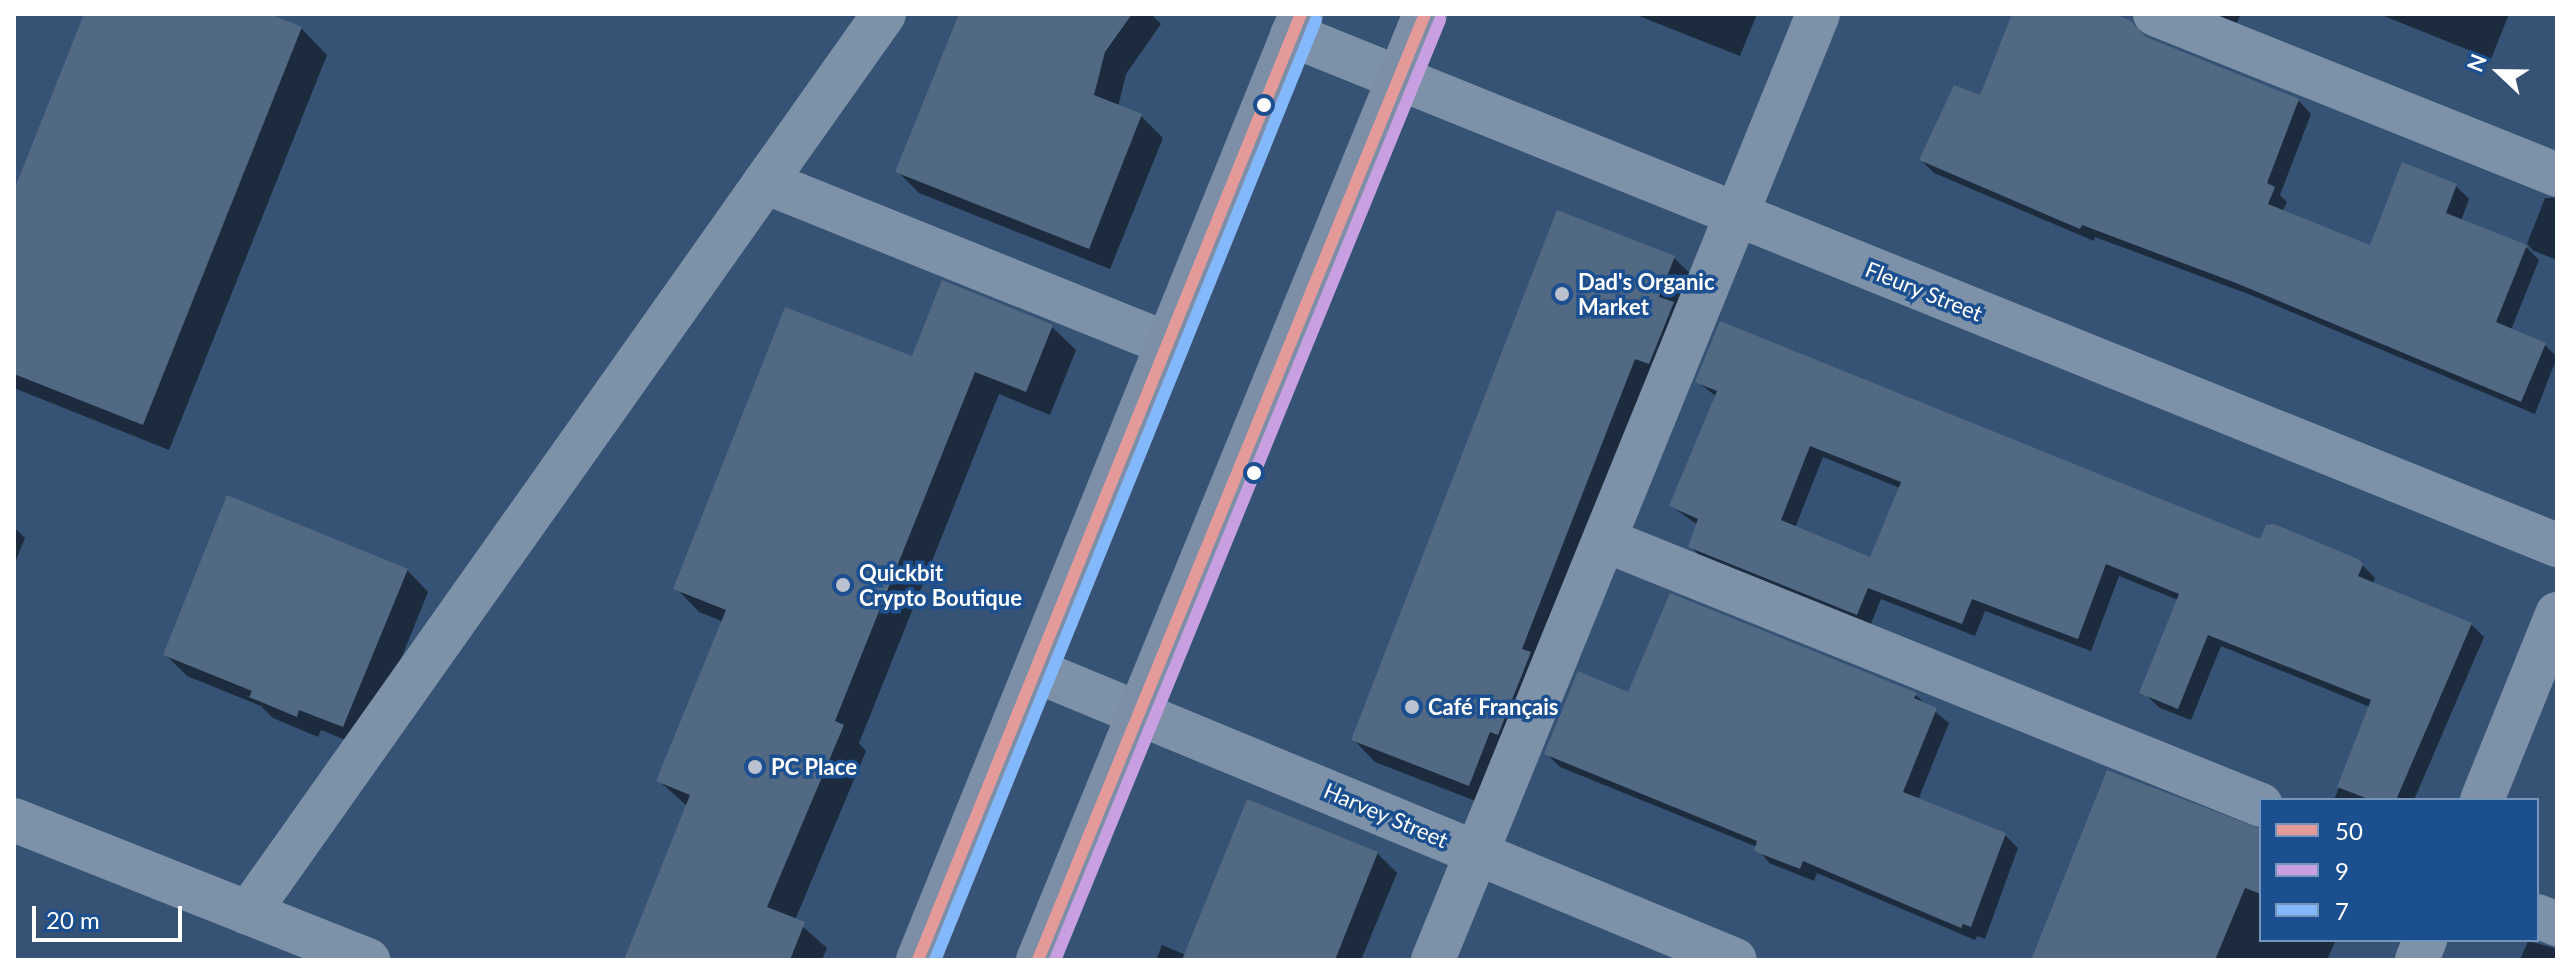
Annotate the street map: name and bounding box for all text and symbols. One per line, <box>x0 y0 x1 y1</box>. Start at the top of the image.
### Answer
north arrow <box>2459 32 2539 112</box>
text: N <box>2461 50 2492 76</box>
unlabelled marker <box>1256 97 1272 113</box>
street label: Fleury Street <box>1861 255 1987 327</box>
place label: Dad's Organic Market <box>1578 268 1715 320</box>
marker: Dad's Organic Market <box>1553 285 1571 303</box>
unlabelled marker <box>1246 465 1262 481</box>
place label: Quickbit Crypto Boutique <box>859 559 1022 610</box>
marker: Quickbit Crypto Boutique <box>834 576 852 594</box>
place label: Café Français <box>1428 694 1558 720</box>
marker: Café Français <box>1403 698 1421 716</box>
place label: PC Place <box>771 754 857 780</box>
marker: PC Place <box>746 758 764 776</box>
street label: Harvey Street <box>1320 777 1452 853</box>
legend <box>2259 798 2539 942</box>
text: 50 <box>2335 816 2363 845</box>
text: 9 <box>2335 856 2349 885</box>
scale bar <box>36 890 186 940</box>
text: 7 <box>2335 896 2349 925</box>
text: 20 m <box>46 905 100 934</box>

